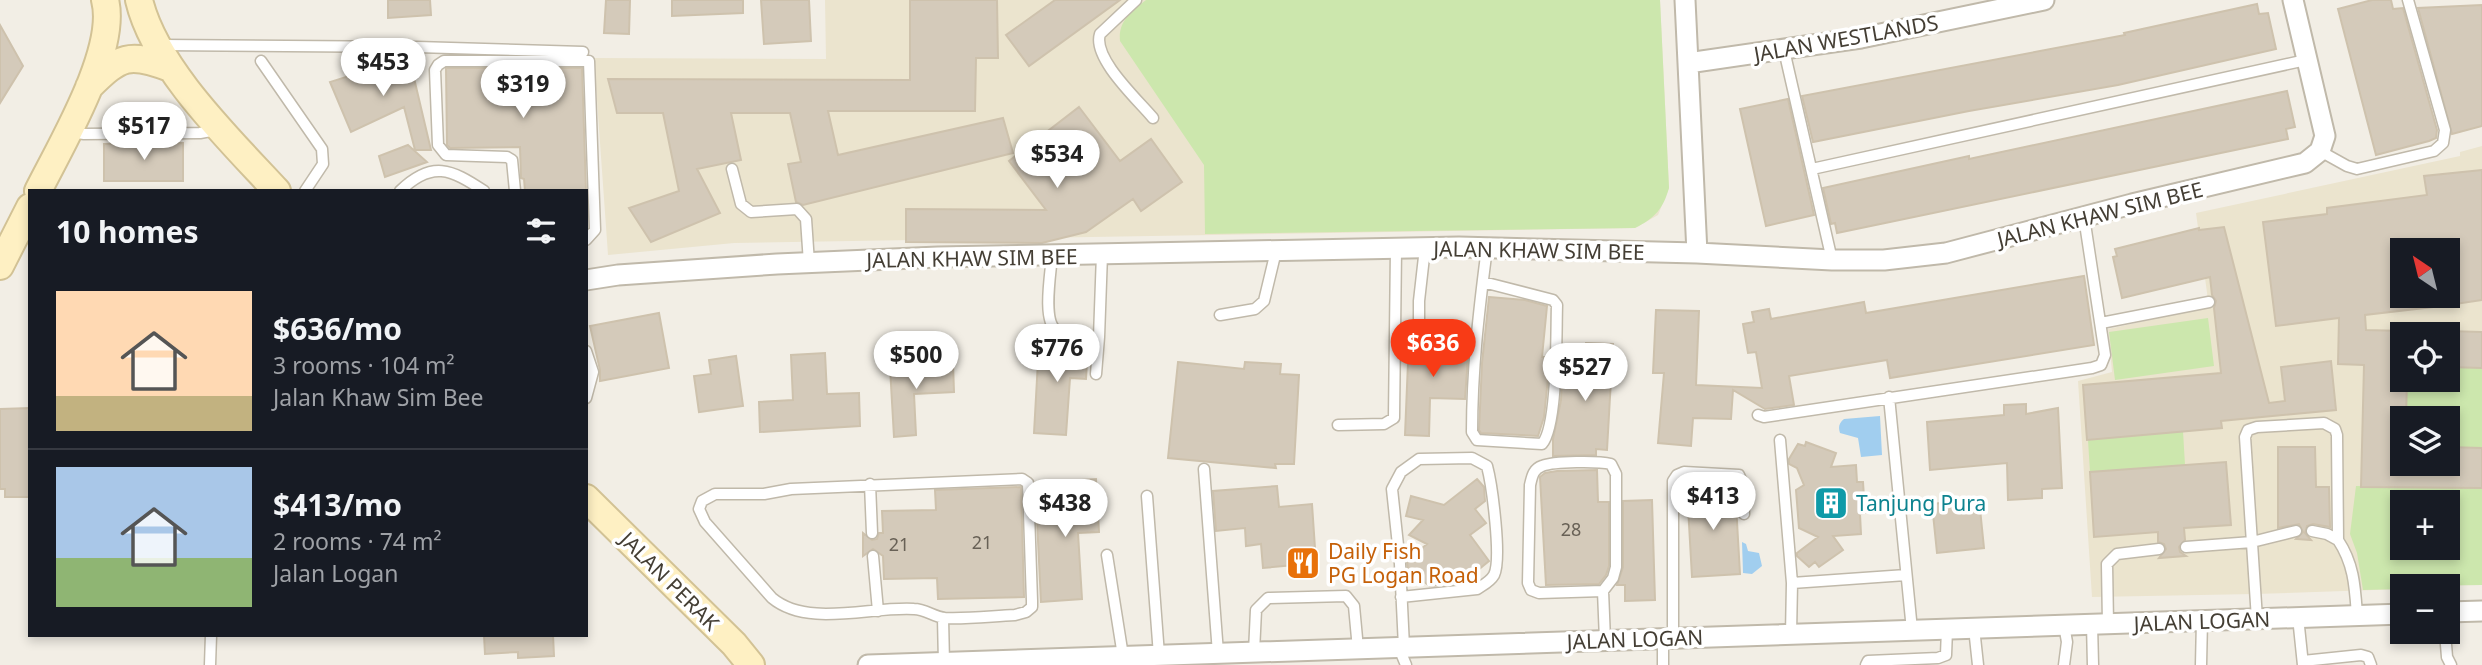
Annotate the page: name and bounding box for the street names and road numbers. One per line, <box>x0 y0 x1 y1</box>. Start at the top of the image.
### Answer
street label: JALAN WESTLANDS <box>1750 8 1940 68</box>
street label: JALAN KHAW SIM BEE <box>1992 175 2206 254</box>
street label: JALAN KHAW SIM BEE <box>1431 234 1645 266</box>
street label: JALAN KHAW SIM BEE <box>864 242 1078 274</box>
street label: JALAN PERAK <box>613 524 725 636</box>
street label: JALAN LOGAN <box>2131 605 2271 637</box>
street label: JALAN LOGAN <box>1564 623 1704 655</box>

